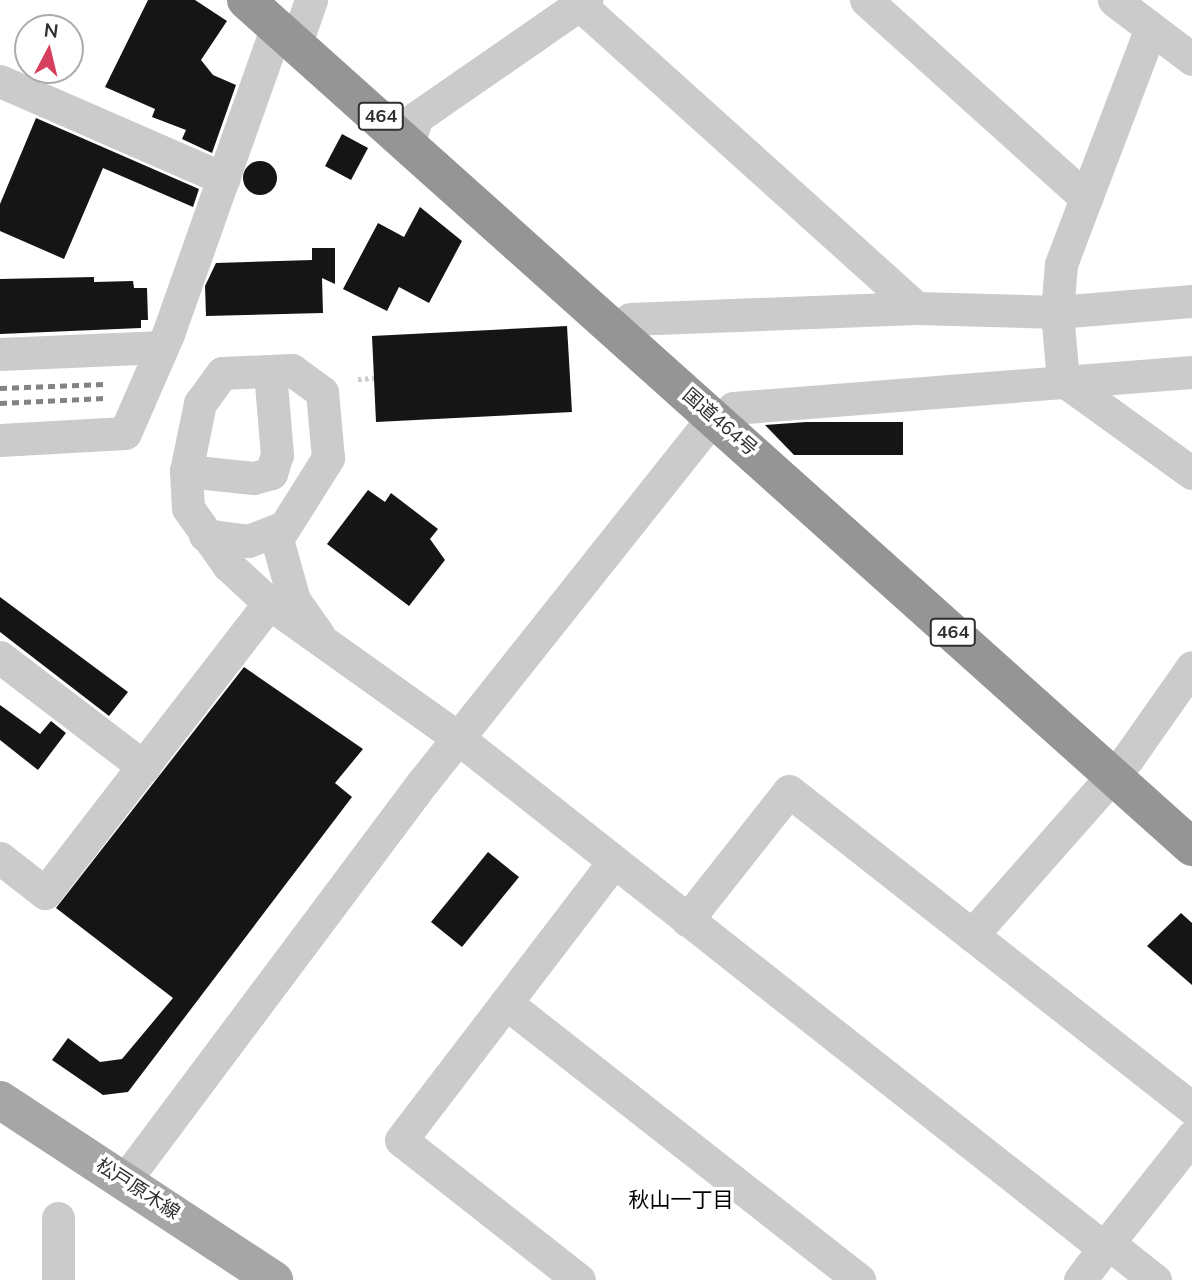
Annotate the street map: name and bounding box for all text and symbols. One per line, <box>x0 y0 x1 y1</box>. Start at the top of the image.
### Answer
north arrow <box>14 14 84 84</box>
text: N <box>43 17 60 43</box>
road number: 464 <box>356 102 406 131</box>
street label: 国道464号 <box>678 383 762 461</box>
road number: 464 <box>928 618 978 646</box>
street label: 松戸原木線 <box>92 1154 184 1224</box>
district label: 秋山一丁目 <box>629 1186 733 1212</box>

